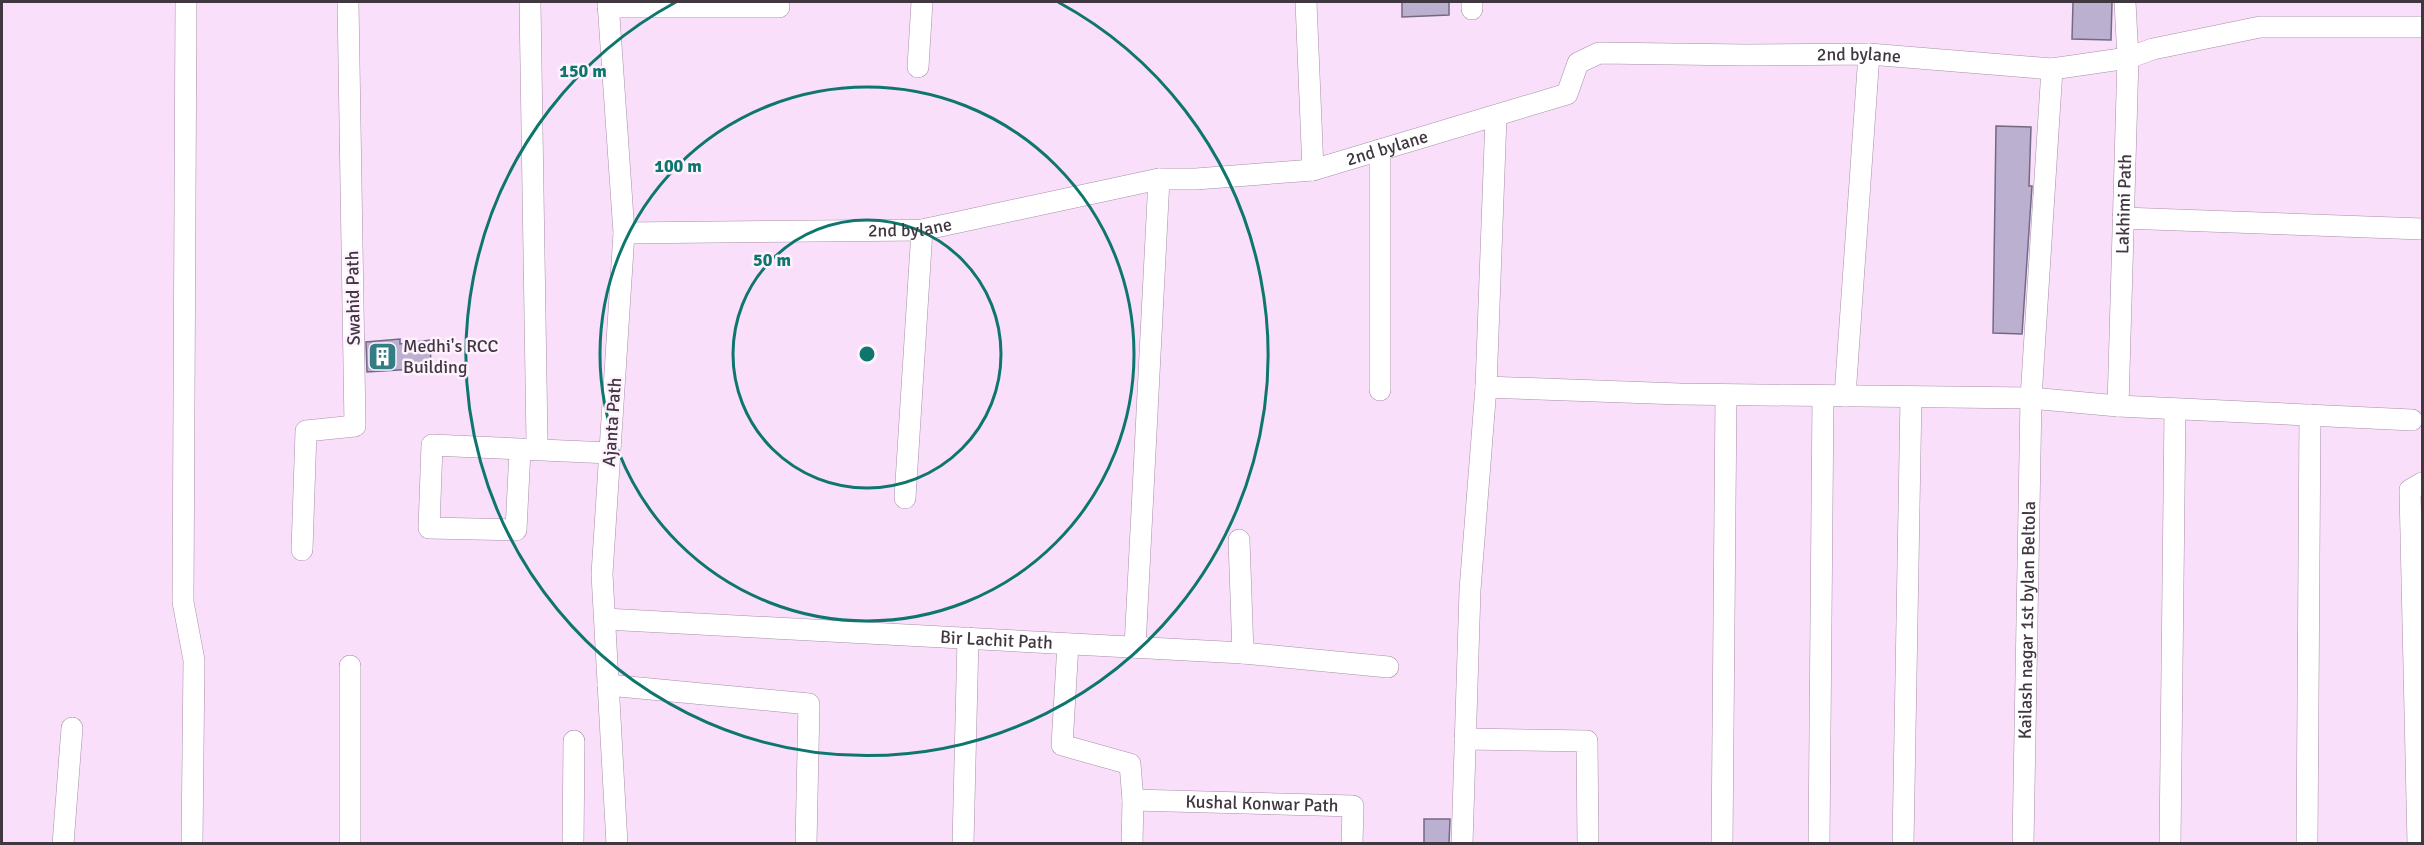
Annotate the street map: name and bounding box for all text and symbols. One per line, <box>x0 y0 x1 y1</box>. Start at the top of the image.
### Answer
street label: 2nd bylane <box>1817 43 1902 68</box>
text: 150 m <box>559 60 607 82</box>
street label: 2nd bylane <box>1343 125 1431 170</box>
street label: Lakhimi Path <box>2111 154 2136 254</box>
text: 100 m <box>654 155 702 177</box>
street label: 2nd bylane <box>868 213 954 242</box>
text: 50 m <box>753 249 791 271</box>
street label: Swahid Path <box>341 250 365 346</box>
place label: Medhi's RCC Building <box>403 335 499 378</box>
building icon: Medhi's RCC Building <box>366 340 398 372</box>
centre of rings <box>857 344 877 364</box>
street label: Ajanta Path <box>598 377 626 467</box>
street label: Kailash nagar 1st bylan Beltola <box>2014 501 2040 739</box>
street label: Bir Lachit Path <box>939 626 1053 654</box>
street label: Kushal Konwar Path <box>1185 790 1339 817</box>

